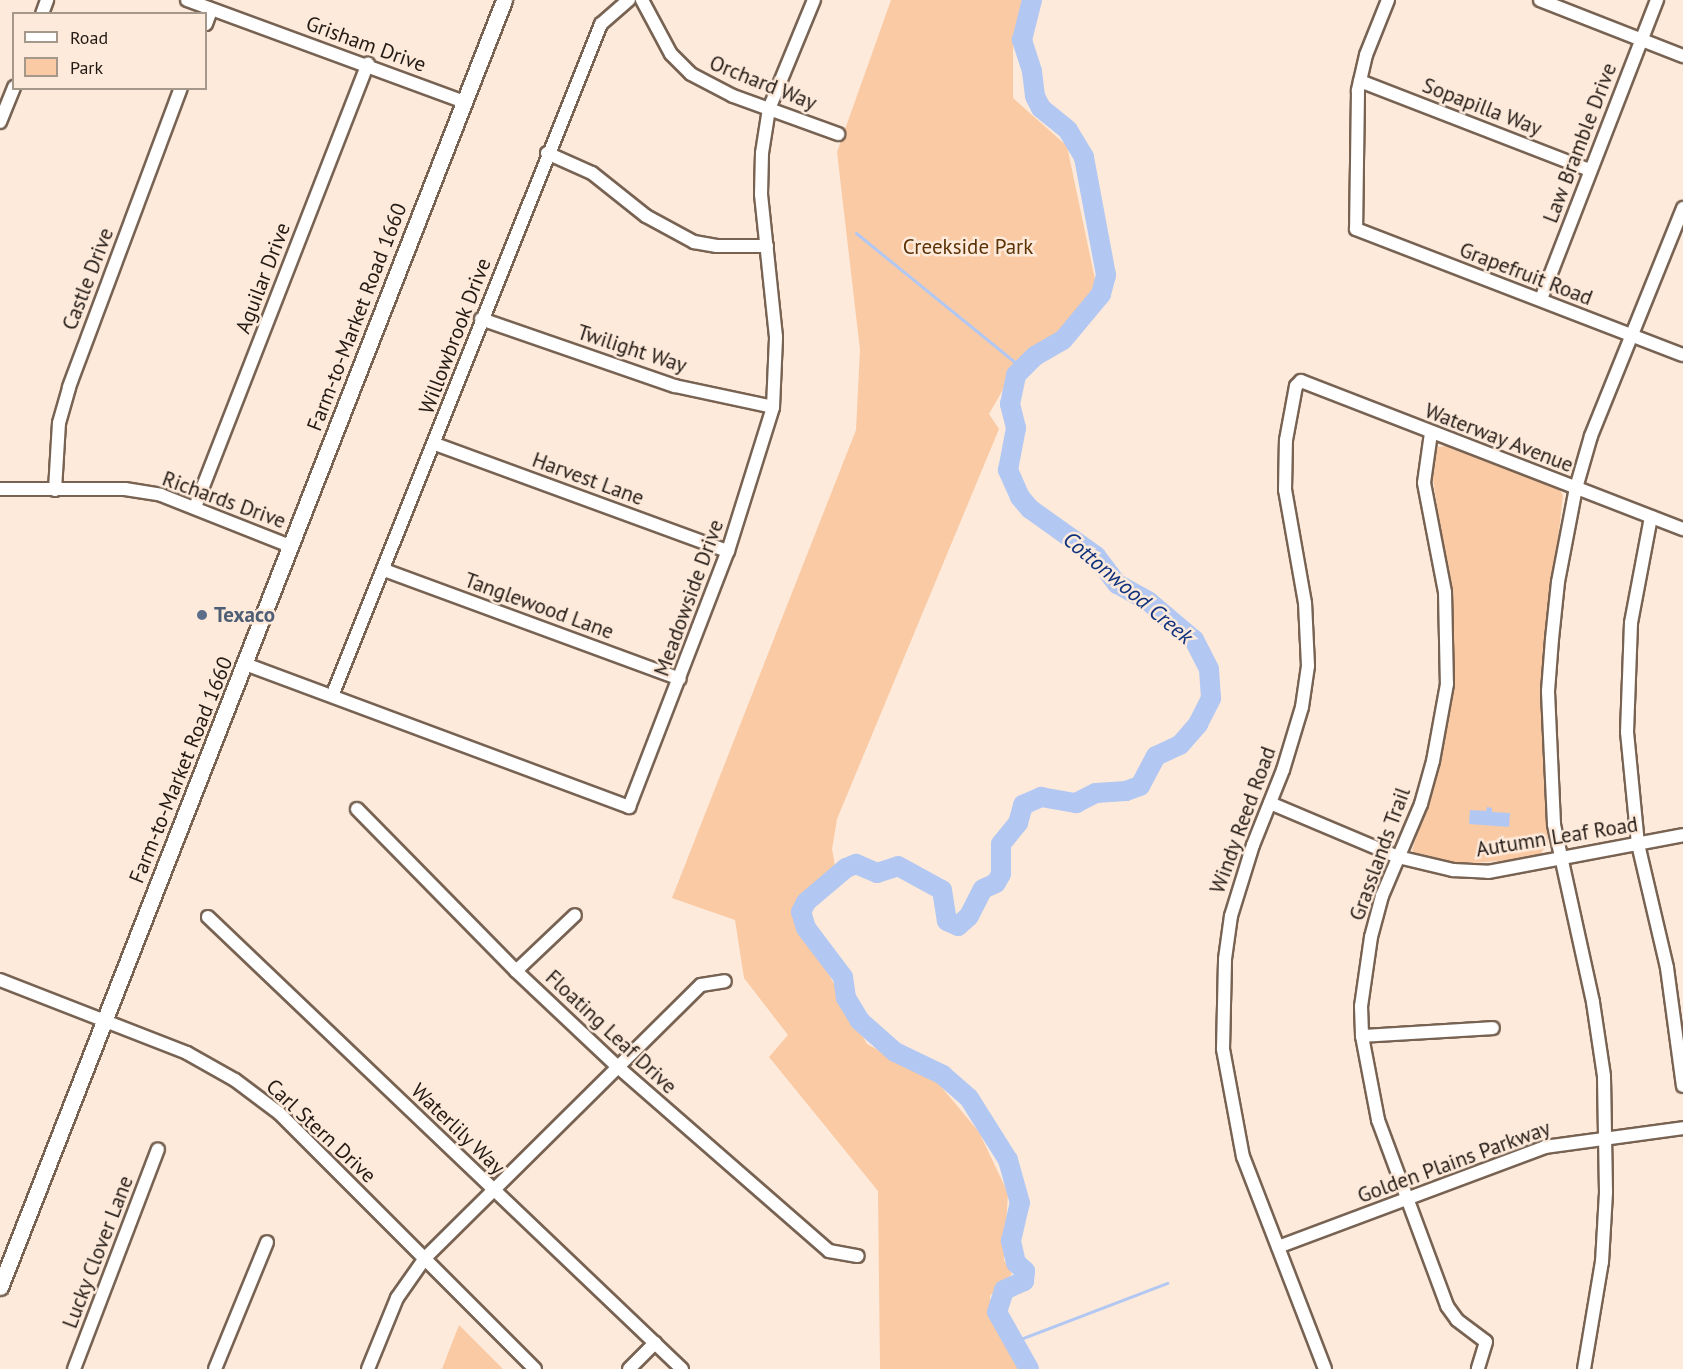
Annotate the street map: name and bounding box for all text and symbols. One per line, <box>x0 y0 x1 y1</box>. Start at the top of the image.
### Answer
street label: Grisham Drive <box>302 11 430 77</box>
legend <box>12 12 207 90</box>
text: Road <box>70 26 108 49</box>
street label: Orchard Way <box>706 50 820 116</box>
text: Park <box>70 56 103 79</box>
street label: Law Bramble Drive <box>1538 59 1622 227</box>
street label: Sopapilla Way <box>1419 73 1545 141</box>
street label: Farm-to-Market Road 1660 <box>302 200 412 434</box>
street label: Aguilar Drive <box>230 219 296 337</box>
street label: Castle Drive <box>57 224 119 334</box>
park label: Creekside Park <box>903 234 1033 260</box>
street label: Grapefruit Road <box>1456 237 1596 311</box>
street label: Willowbrook Drive <box>414 254 496 418</box>
street label: Twilight Way <box>574 319 690 379</box>
street label: Waterway Avenue <box>1421 398 1577 478</box>
street label: Harvest Lane <box>529 447 647 511</box>
street label: Richards Drive <box>159 466 289 534</box>
street label: Meadowside Drive <box>649 516 729 680</box>
water label: Cottonwood Creek <box>1058 526 1198 650</box>
street label: Tanglewood Lane <box>461 567 617 645</box>
place label: Texaco <box>214 602 275 628</box>
marker: Texaco <box>195 608 209 622</box>
street label: Farm-to-Market Road 1660 <box>124 653 238 887</box>
street label: Windy Reed Road <box>1205 743 1281 897</box>
street label: Grasslands Trail <box>1344 784 1416 924</box>
street label: Autumn Leaf Road <box>1474 812 1640 862</box>
street label: Floating Leaf Drive <box>540 965 682 1099</box>
street label: Carl Stern Drive <box>261 1074 381 1188</box>
street label: Waterlily Way <box>405 1078 511 1180</box>
street label: Golden Plains Parkway <box>1354 1115 1554 1209</box>
street label: Lucky Clover Lane <box>57 1172 139 1332</box>

